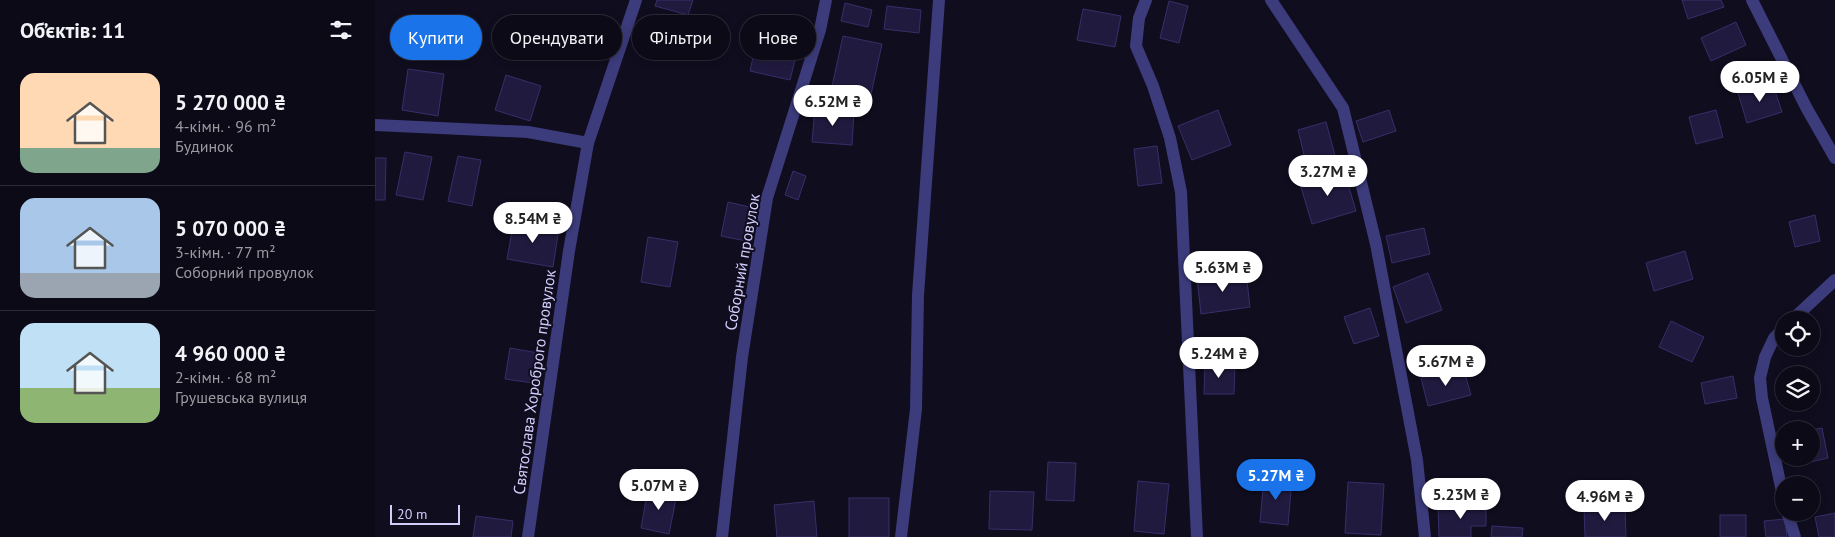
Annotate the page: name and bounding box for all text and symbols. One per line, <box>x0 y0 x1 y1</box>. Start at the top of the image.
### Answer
chip: Купити <box>390 15 482 60</box>
chip: Орендувати <box>492 15 622 60</box>
chip: Фільтри <box>632 15 730 60</box>
chip: Нове <box>740 15 816 60</box>
icon: filters <box>327 16 355 44</box>
text: Об’єктів: 11 <box>20 17 125 44</box>
pin: 6.05M ₴ <box>1714 61 1806 103</box>
text: 6.05M ₴ <box>1731 67 1789 87</box>
pin: 6.52M ₴ <box>787 84 879 127</box>
text: 5 270 000 ₴ <box>175 89 286 116</box>
text: 6.52M ₴ <box>804 91 862 111</box>
icon: home <box>60 93 120 153</box>
text: 4-кімн. · 96 m² <box>175 116 276 136</box>
text: Будинок <box>175 136 233 156</box>
pin: 3.27M ₴ <box>1282 154 1374 197</box>
text: 3.27M ₴ <box>1299 161 1357 181</box>
street label: Соборний провулок <box>720 192 764 332</box>
pin: 8.54M ₴ <box>487 202 579 244</box>
text: 8.54M ₴ <box>504 208 562 228</box>
text: 5 070 000 ₴ <box>175 215 286 242</box>
icon: home <box>60 218 120 278</box>
text: 3-кімн. · 77 m² <box>175 242 276 262</box>
pin: 5.63M ₴ <box>1177 250 1269 293</box>
text: 5.63M ₴ <box>1194 257 1252 277</box>
text: Соборний провулок <box>175 262 314 282</box>
street label: Святослава Хороброго провулок <box>508 268 560 496</box>
map controls <box>1775 311 1820 521</box>
button: locate <box>1775 311 1820 356</box>
pin: 5.24M ₴ <box>1173 336 1265 379</box>
text: 4 960 000 ₴ <box>175 340 286 367</box>
icon: home <box>60 343 120 403</box>
text: 5.24M ₴ <box>1190 343 1248 363</box>
pin: 5.67M ₴ <box>1400 344 1492 387</box>
text: 5.67M ₴ <box>1417 351 1475 371</box>
button: layers <box>1775 366 1820 411</box>
text: 2-кімн. · 68 m² <box>175 367 276 387</box>
text: Грушевська вулиця <box>175 387 307 407</box>
button: + <box>1775 421 1820 466</box>
pin: 5.27M ₴ <box>1230 458 1322 501</box>
text: 5.27M ₴ <box>1247 465 1305 485</box>
pin: 5.07M ₴ <box>613 468 705 511</box>
text: 5.07M ₴ <box>630 475 688 495</box>
button: − <box>1775 476 1820 521</box>
pin: 5.23M ₴ <box>1415 478 1507 520</box>
pin: 4.96M ₴ <box>1559 480 1651 522</box>
text: 5.23M ₴ <box>1432 484 1490 504</box>
text: 4.96M ₴ <box>1576 486 1634 506</box>
scale bar <box>390 502 460 525</box>
text: 20 m <box>397 505 427 523</box>

